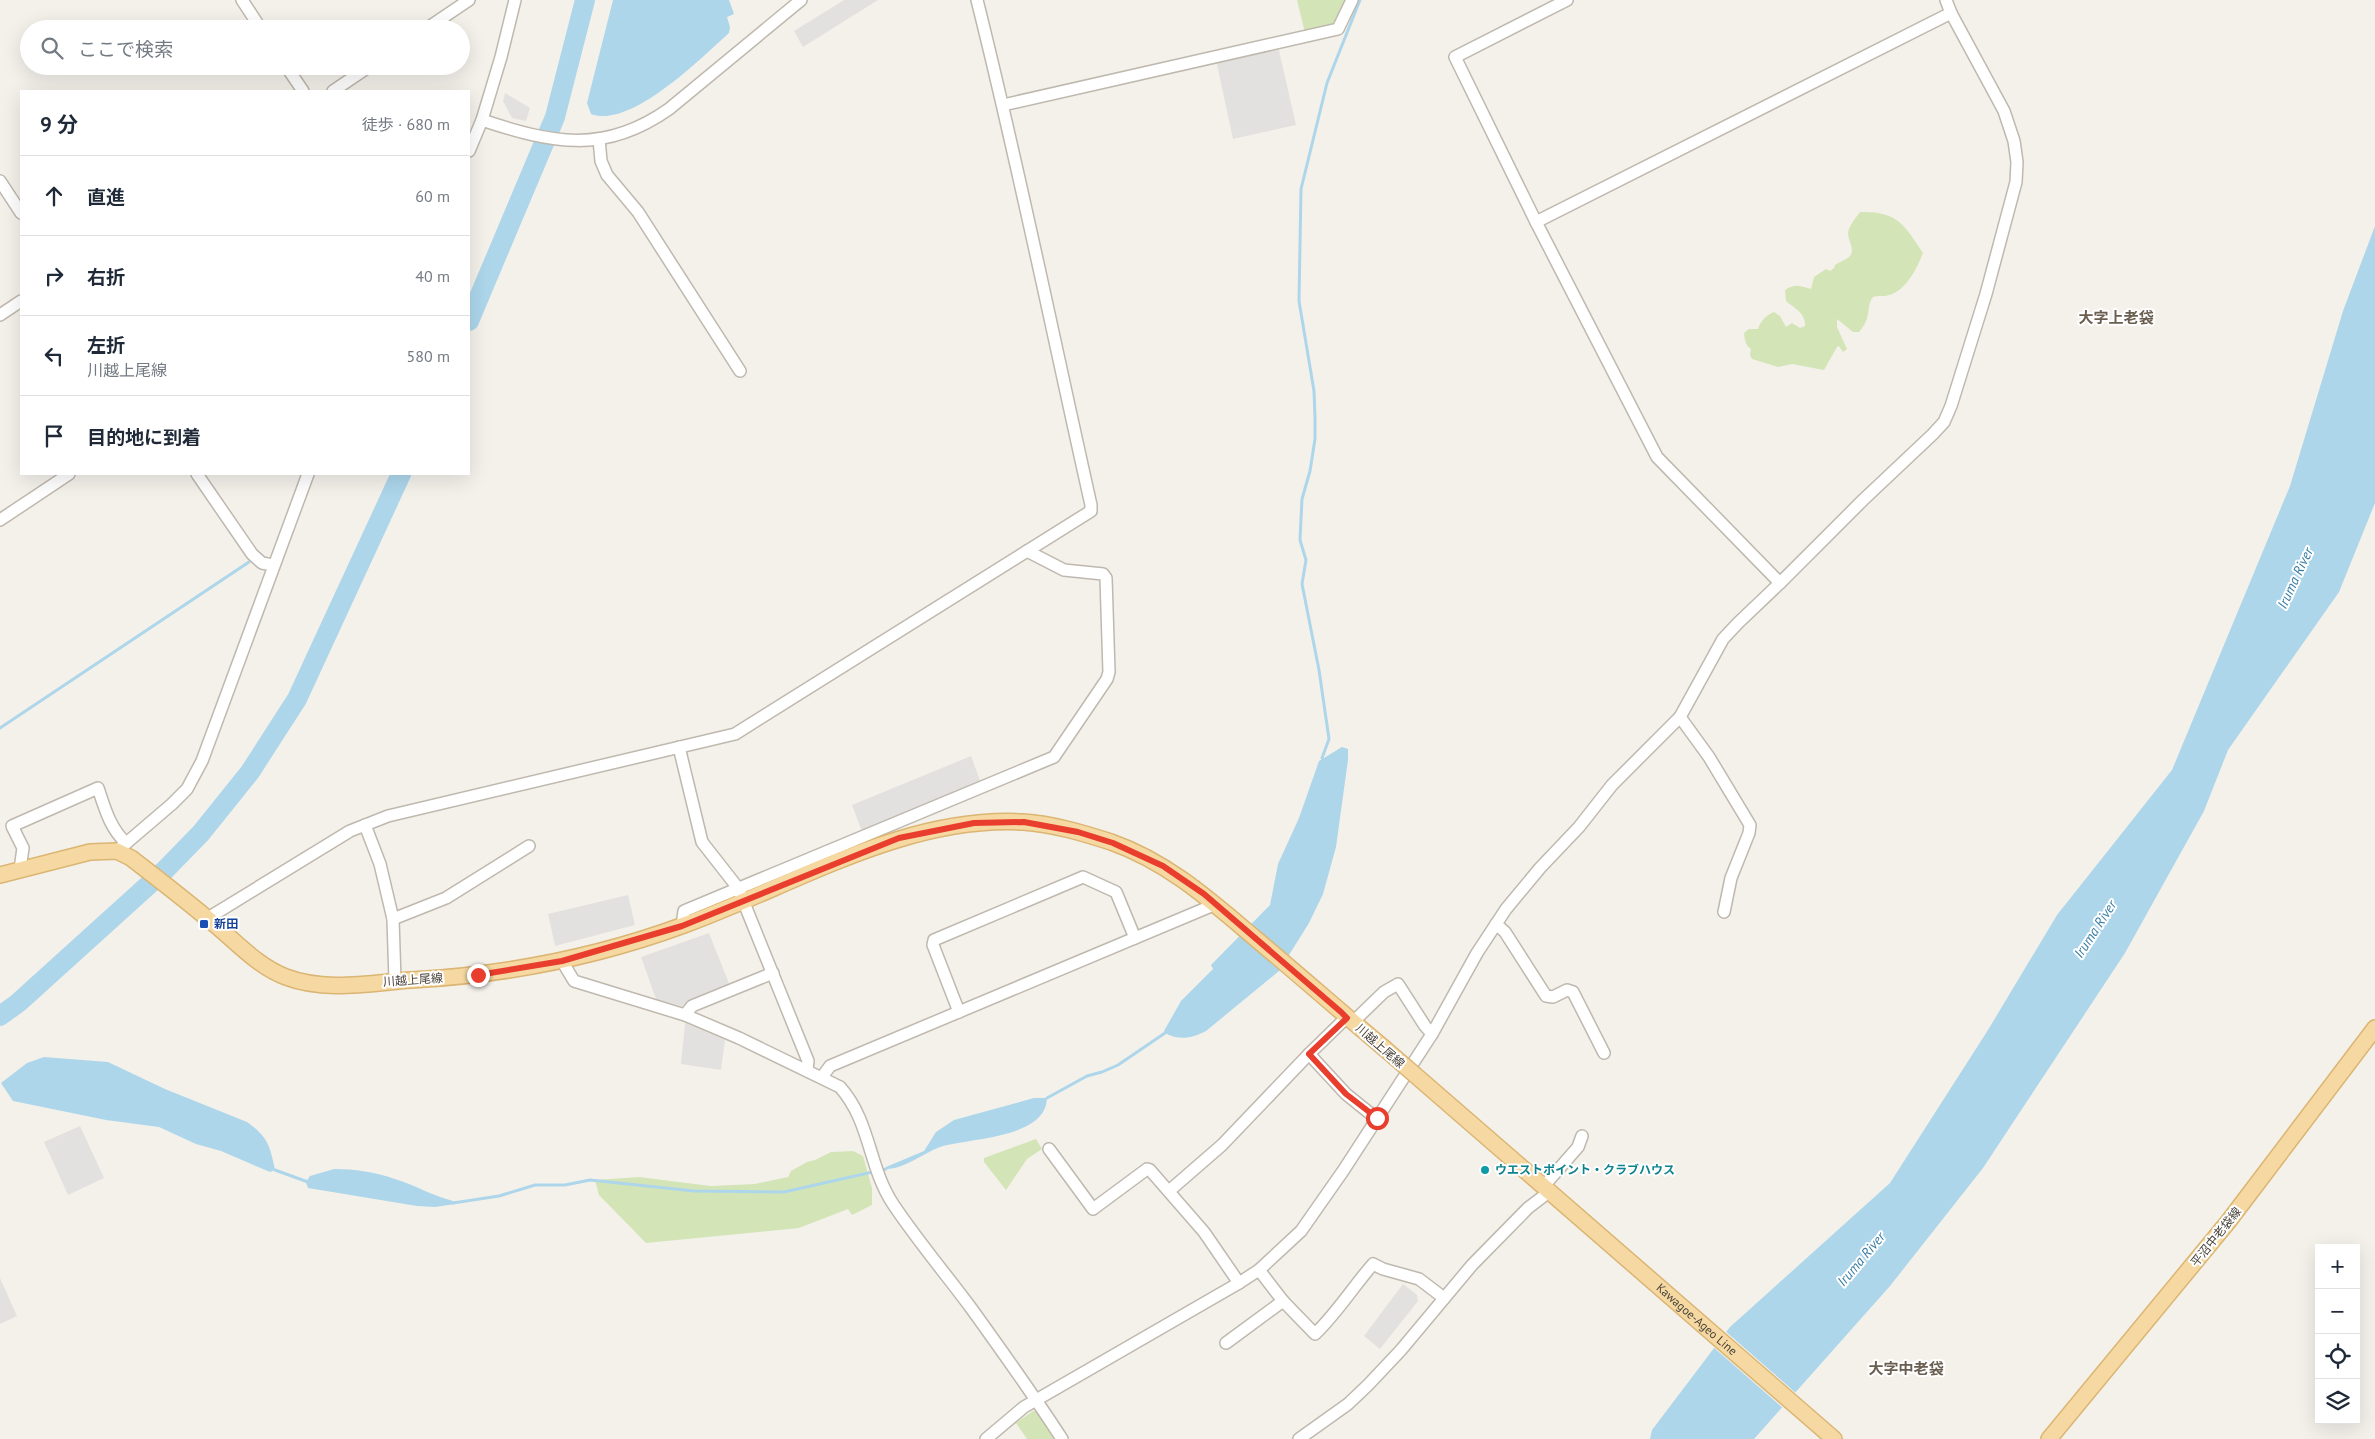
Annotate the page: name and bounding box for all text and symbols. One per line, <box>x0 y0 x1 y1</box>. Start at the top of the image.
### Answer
search box <box>20 20 470 75</box>
icon: search <box>38 34 66 62</box>
text: ここで検索 <box>78 37 173 61</box>
text: 9 分 <box>40 111 78 138</box>
text: 徒歩 · 680 m <box>362 114 450 134</box>
icon: ahead <box>40 182 68 210</box>
text: 直進 <box>87 185 125 209</box>
text: 60 m <box>415 186 450 206</box>
icon: right <box>40 262 68 290</box>
text: 右折 <box>87 265 125 289</box>
text: 40 m <box>415 266 450 286</box>
district label: 大字上老袋 <box>2078 308 2154 327</box>
text: 左折 <box>87 333 125 357</box>
icon: left <box>40 342 68 370</box>
text: 580 m <box>407 346 450 366</box>
text: 川越上尾線 <box>87 360 167 380</box>
icon: arrive <box>40 422 68 450</box>
text: 目的地に到着 <box>87 425 201 449</box>
water label: Iruma River <box>2273 543 2318 611</box>
water label: Iruma River <box>2070 896 2121 961</box>
place label: 新田 <box>214 916 238 931</box>
marker: 新田 <box>198 918 210 930</box>
route end <box>467 964 490 987</box>
street label: 川越上尾線 <box>383 970 443 989</box>
street label: 川越上尾線 <box>1353 1020 1408 1071</box>
route start <box>1366 1107 1389 1130</box>
place label: ウエストポイント・クラブハウス <box>1495 1162 1675 1177</box>
marker: ウエストポイント・クラブハウス <box>1479 1164 1491 1176</box>
street label: 平沼中老袋線 <box>2187 1204 2244 1269</box>
water label: Iruma River <box>1833 1227 1890 1290</box>
map controls <box>2315 1244 2360 1424</box>
button: + <box>2315 1244 2360 1289</box>
street label: Kawagoe-Ageo Line <box>1653 1280 1740 1358</box>
button: − <box>2315 1289 2360 1334</box>
button: locate <box>2315 1334 2360 1379</box>
district label: 大字中老袋 <box>1868 1359 1944 1378</box>
button: layers <box>2315 1379 2360 1424</box>

